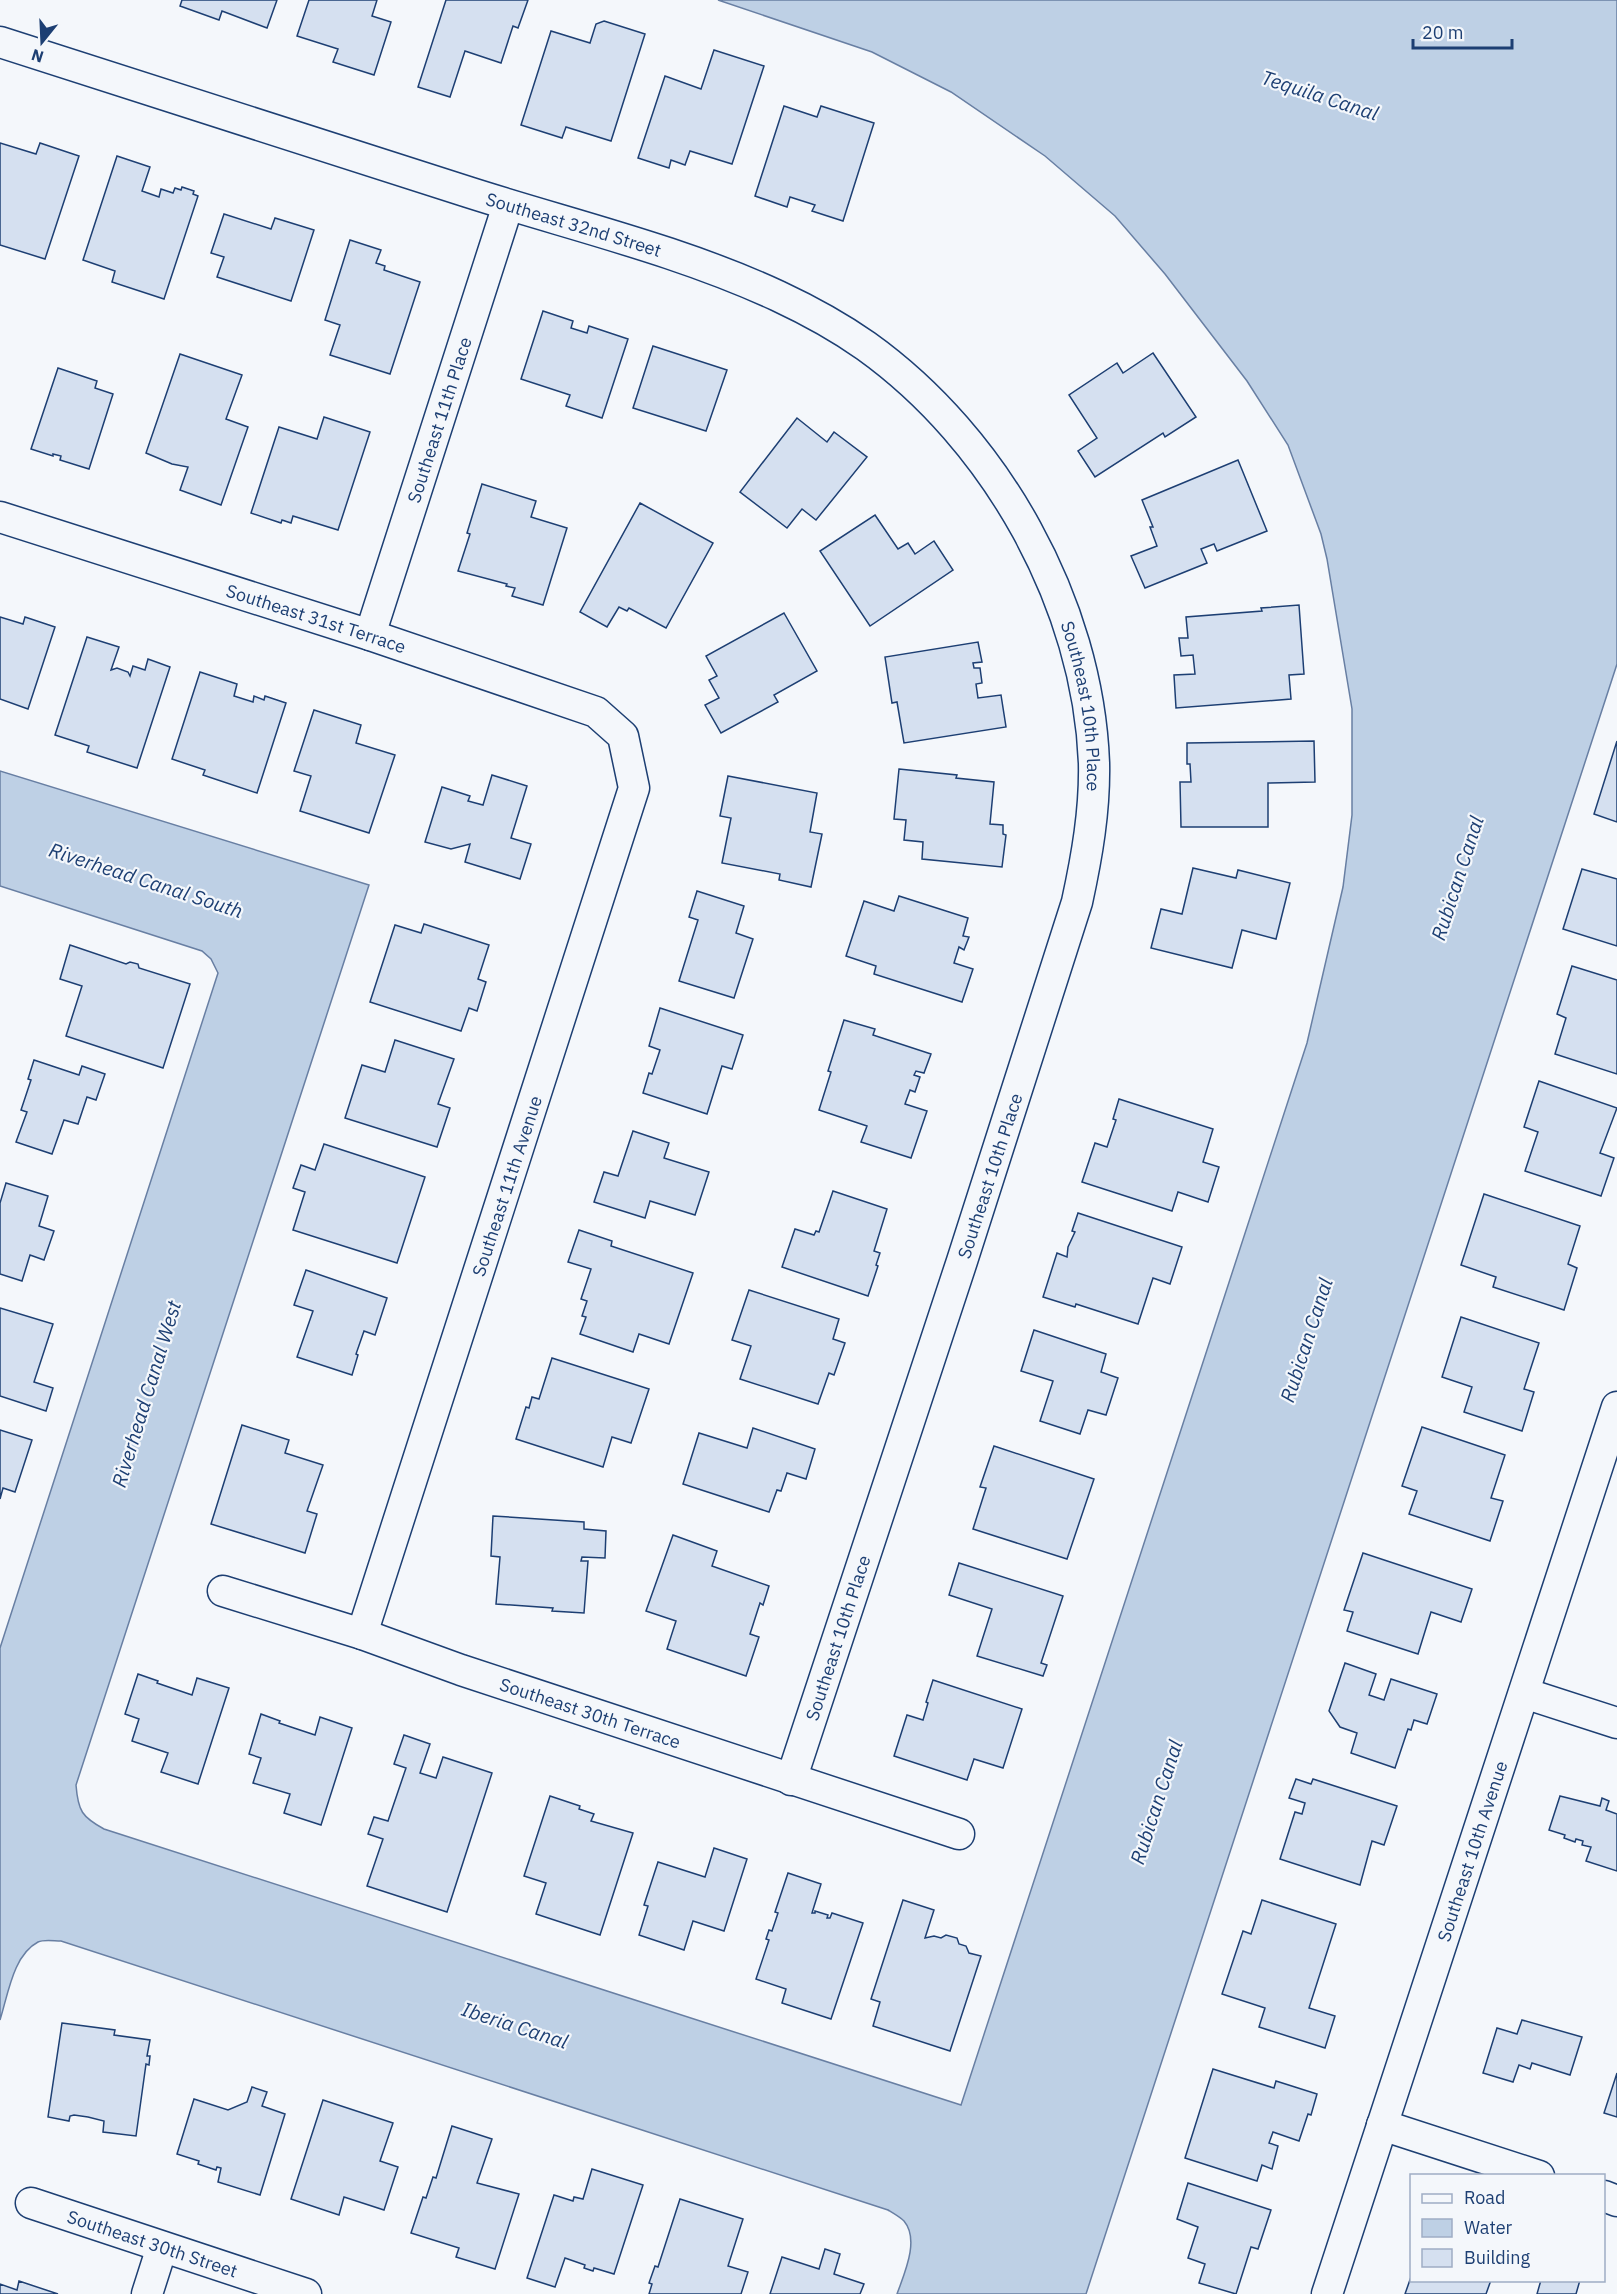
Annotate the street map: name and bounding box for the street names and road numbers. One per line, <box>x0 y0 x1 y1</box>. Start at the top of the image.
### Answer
street label: Southeast 32nd Street <box>483 187 664 262</box>
street label: Southeast 11th Place <box>402 334 476 506</box>
street label: Southeast 31st Terrace <box>223 578 409 658</box>
street label: Southeast 10th Place <box>1056 618 1106 792</box>
street label: Southeast 10th Place <box>952 1090 1028 1262</box>
street label: Southeast 11th Avenue <box>467 1093 547 1279</box>
street label: Southeast 10th Place <box>800 1552 876 1724</box>
street label: Southeast 30th Terrace <box>497 1672 684 1753</box>
street label: Southeast 10th Avenue <box>1432 1758 1512 1944</box>
street label: Southeast 30th Street <box>64 2204 241 2282</box>

